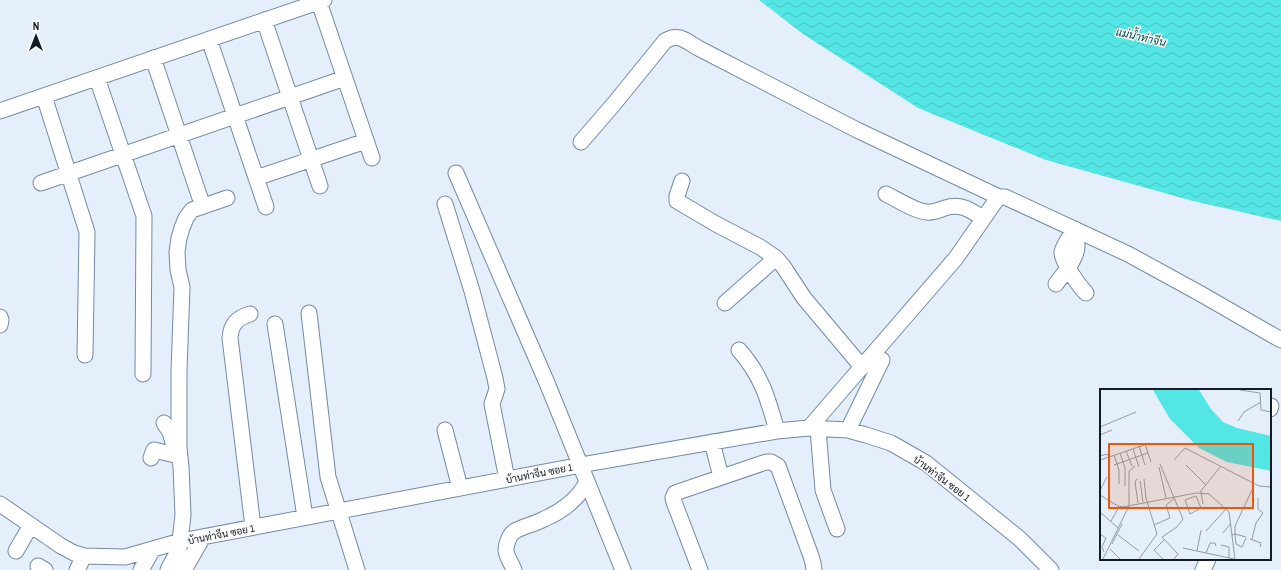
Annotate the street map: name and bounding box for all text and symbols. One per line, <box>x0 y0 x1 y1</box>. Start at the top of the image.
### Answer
north arrow <box>16 16 56 56</box>
text: N <box>33 19 39 33</box>
water label: แม่น้ำท่าจีน <box>1115 21 1168 50</box>
inset map <box>1100 389 1271 560</box>
street label: บ้านท่าจีน ซอย 1 <box>911 453 973 504</box>
street label: บ้านท่าจีน ซอย 1 <box>505 461 574 486</box>
street label: บ้านท่าจีน ซอย 1 <box>187 522 256 547</box>

